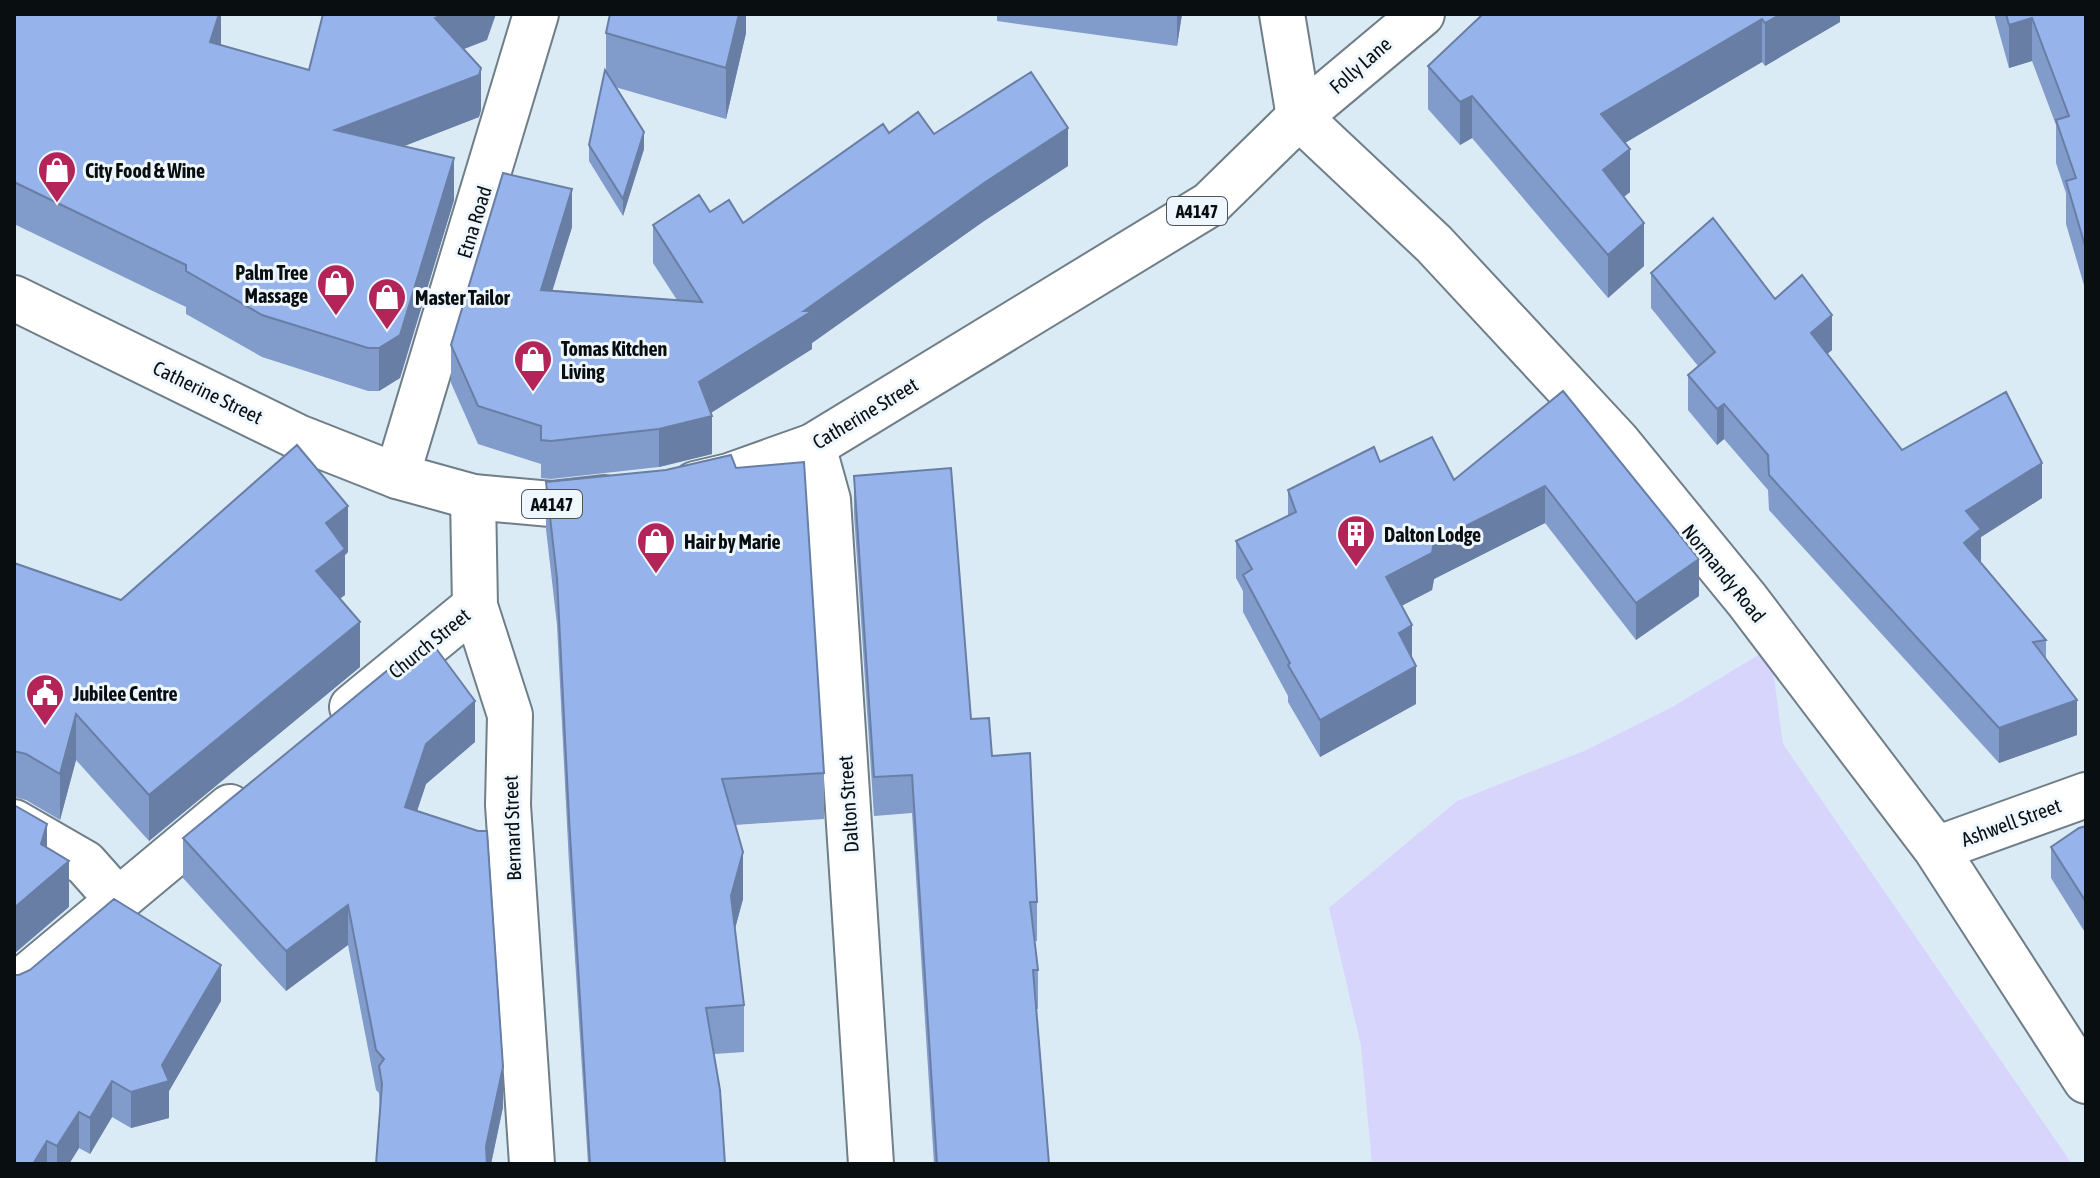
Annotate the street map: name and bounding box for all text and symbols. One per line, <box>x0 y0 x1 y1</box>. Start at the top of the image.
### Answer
street label: Folly Lane <box>1324 32 1396 98</box>
shop icon: City Food & Wine <box>36 149 78 204</box>
place label: City Food & Wine <box>85 159 205 182</box>
street label: Etna Road <box>452 183 496 261</box>
road number: A4147 <box>1167 197 1227 225</box>
place label: Palm Tree Massage <box>235 261 308 307</box>
shop icon: Palm Tree Massage <box>315 262 357 317</box>
shop icon: Master Tailor <box>366 276 408 331</box>
place label: Master Tailor <box>415 286 511 309</box>
place label: Tomas Kitchen Living <box>561 337 667 383</box>
shop icon: Tomas Kitchen Living <box>512 338 554 393</box>
street label: Catherine Street <box>150 356 267 428</box>
street label: Catherine Street <box>808 372 922 453</box>
road number: A4147 <box>522 490 582 518</box>
building icon: Dalton Lodge <box>1335 513 1377 568</box>
street label: Normandy Road <box>1678 519 1770 627</box>
shop icon: Hair by Marie <box>635 520 677 575</box>
place label: Dalton Lodge <box>1384 523 1481 546</box>
place label: Hair by Marie <box>684 530 781 553</box>
street label: Church Street <box>384 603 474 683</box>
public building icon: Jubilee Centre <box>24 672 66 727</box>
place label: Jubilee Centre <box>72 682 178 705</box>
street label: Dalton Street <box>833 755 863 853</box>
street label: Bernard Street <box>499 775 525 881</box>
street label: Ashwell Street <box>1958 793 2064 851</box>

